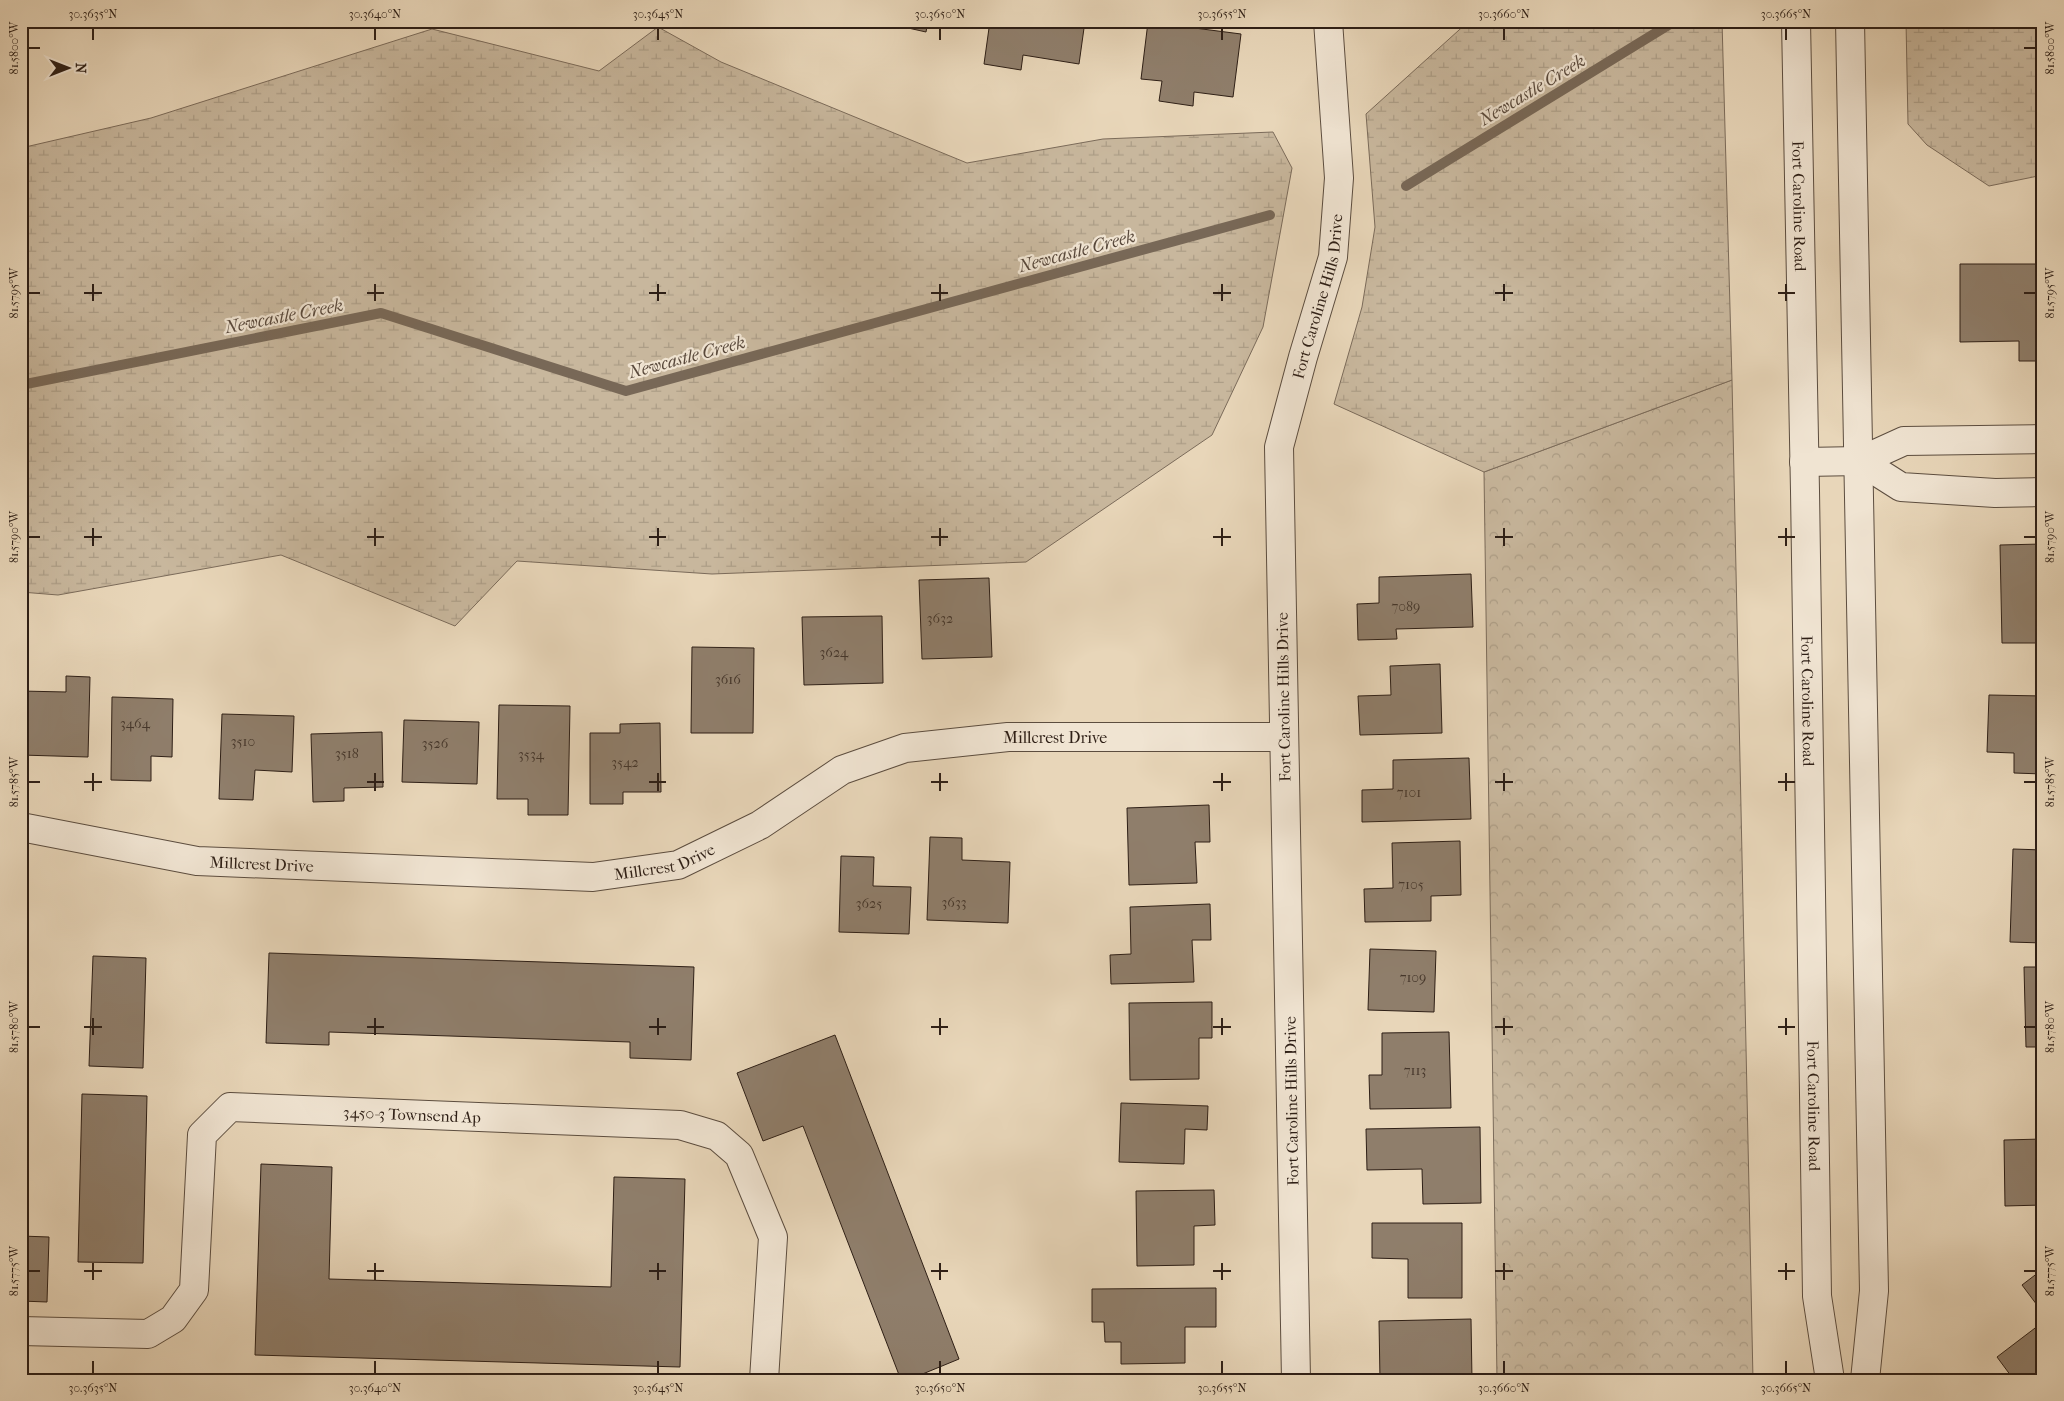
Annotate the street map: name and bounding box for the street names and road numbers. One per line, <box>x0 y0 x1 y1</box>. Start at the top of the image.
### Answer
street label: Fort Caroline Road <box>1788 140 1810 272</box>
street label: Fort Caroline Hills Drive <box>1289 213 1346 381</box>
street label: Fort Caroline Hills Drive <box>1273 612 1294 782</box>
street label: Fort Caroline Road <box>1797 635 1818 767</box>
street label: Millcrest Drive <box>1003 728 1107 747</box>
street label: Millcrest Drive <box>613 840 718 884</box>
street label: Millcrest Drive <box>209 853 314 876</box>
street label: Fort Caroline Hills Drive <box>1281 1016 1302 1186</box>
street label: Fort Caroline Road <box>1803 1040 1824 1172</box>
street label: 3450-3 Townsend Ap <box>343 1103 482 1127</box>

